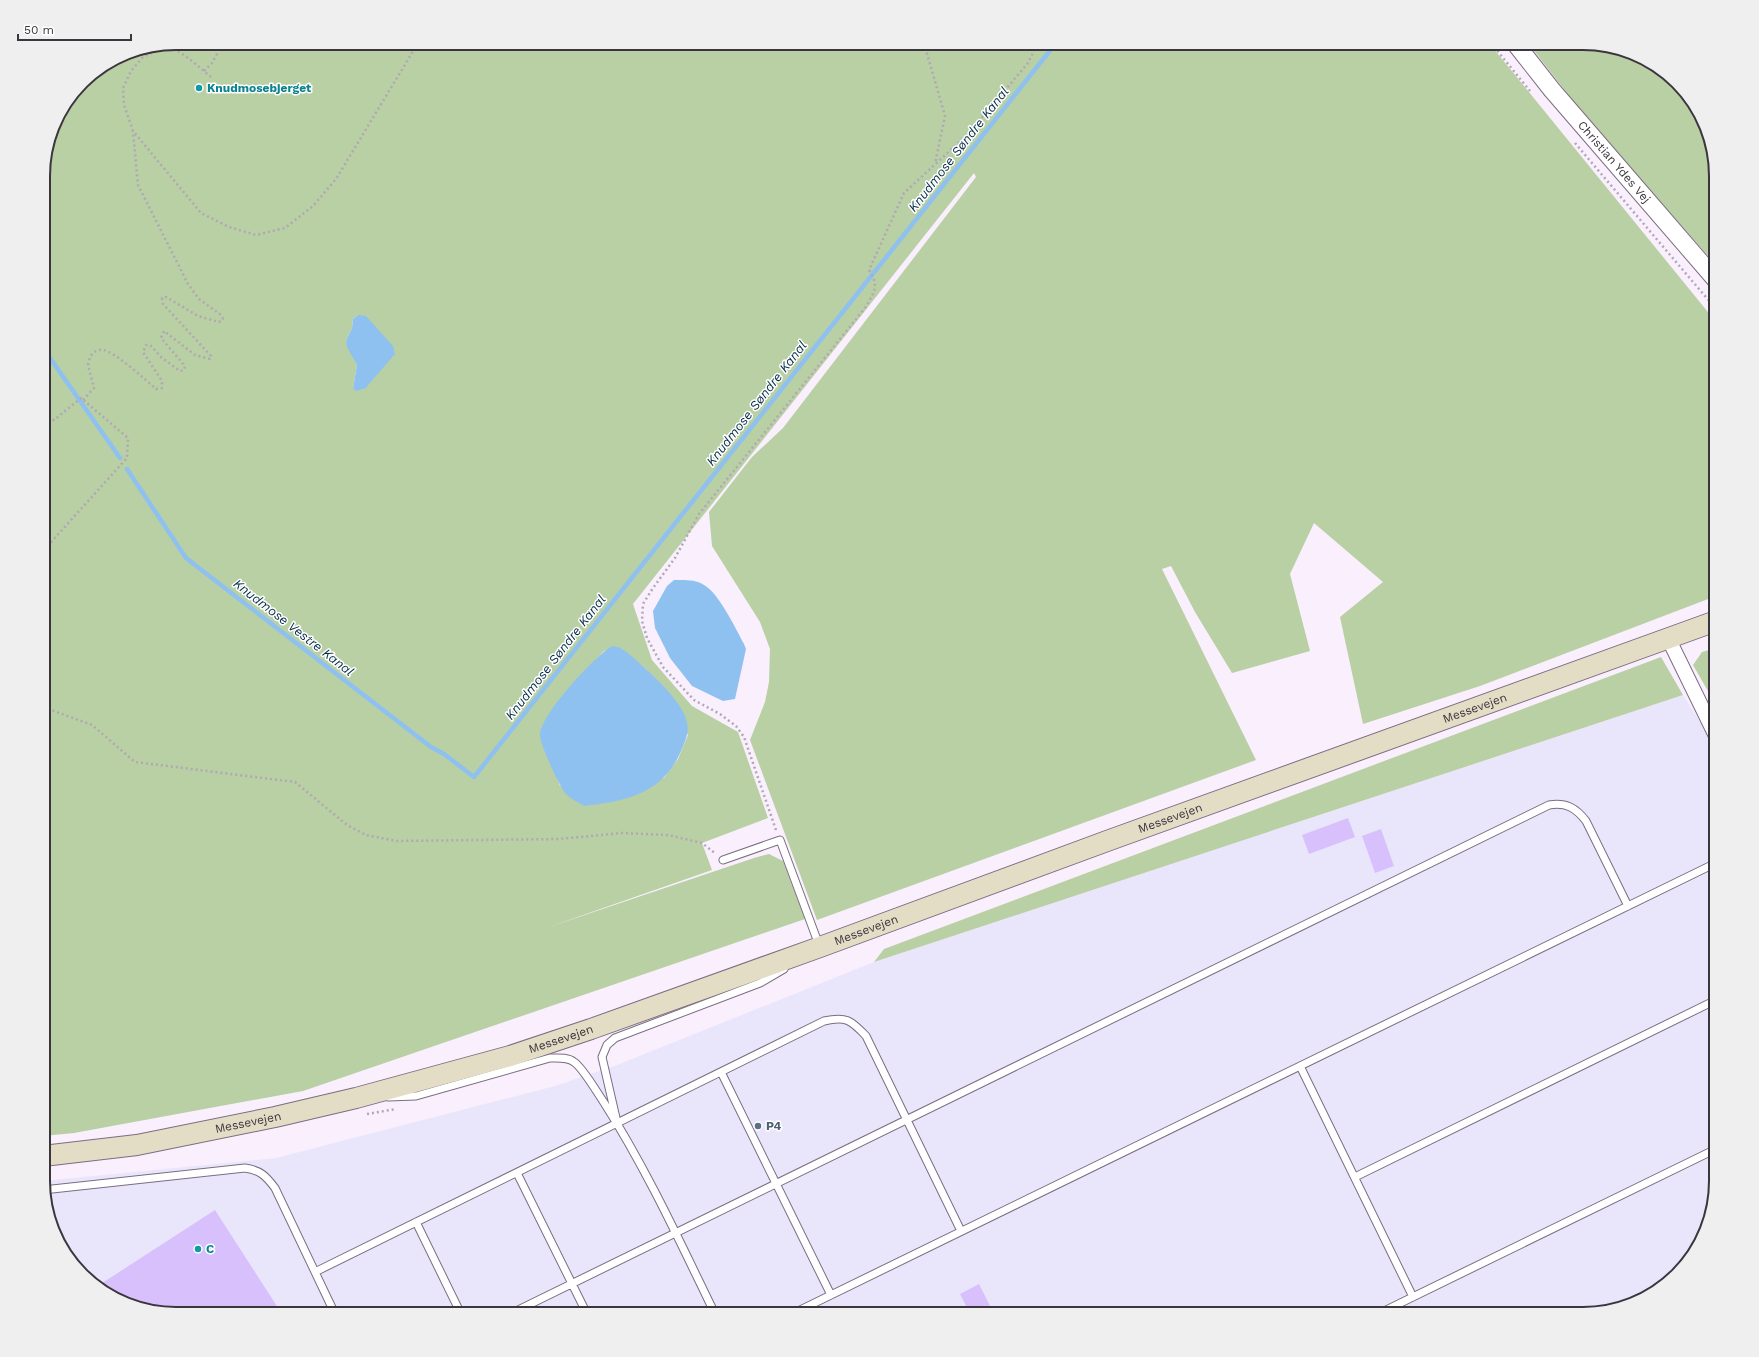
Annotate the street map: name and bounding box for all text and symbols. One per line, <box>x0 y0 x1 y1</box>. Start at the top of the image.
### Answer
scale bar <box>18 16 131 42</box>
text: 50 m <box>24 23 54 37</box>
place label: Knudmosebjerget <box>207 81 312 95</box>
marker: Knudmosebjerget <box>194 83 204 93</box>
water label: Knudmose Søndre Kanal <box>905 84 1012 215</box>
street label: Christian Ydes Vej <box>1575 118 1653 206</box>
water label: Knudmose Søndre Kanal <box>703 338 810 469</box>
water label: Knudmose Vestre Kanal <box>231 576 357 679</box>
water label: Knudmose Søndre Kanal <box>502 592 609 723</box>
street label: Messevejen <box>1441 690 1509 726</box>
street label: Messevejen <box>1136 800 1204 836</box>
street label: Messevejen <box>832 912 900 948</box>
street label: Messevejen <box>527 1022 595 1056</box>
street label: Messevejen <box>214 1109 283 1136</box>
place label: P4 <box>766 1119 781 1133</box>
marker: P4 <box>753 1121 763 1131</box>
place label: C <box>206 1242 214 1256</box>
marker: C <box>193 1244 203 1254</box>

